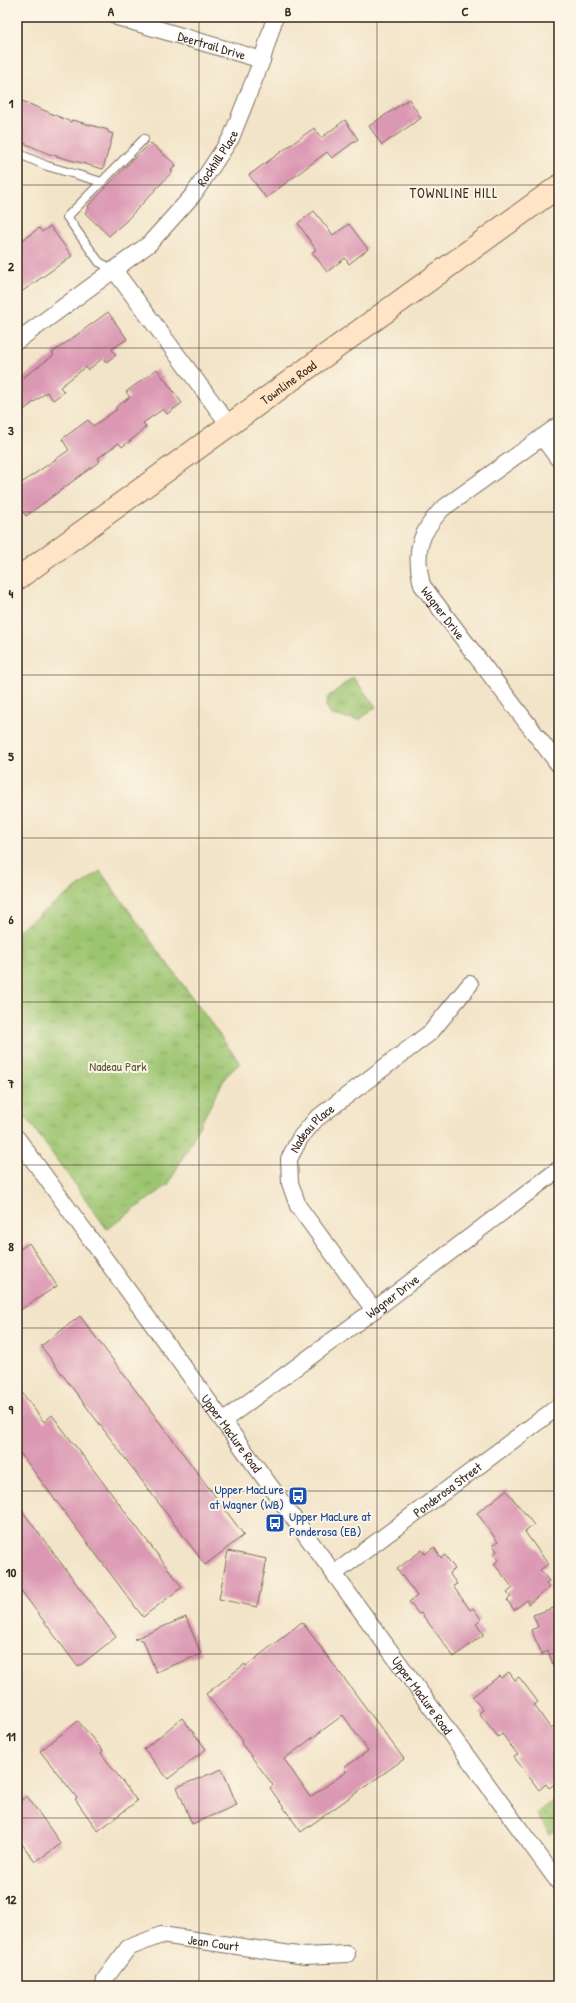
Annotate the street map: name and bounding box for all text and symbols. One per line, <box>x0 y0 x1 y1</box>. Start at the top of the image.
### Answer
text: A <box>108 2 115 20</box>
text: B <box>285 2 292 20</box>
text: C <box>461 2 469 20</box>
street label: Deertrail Drive <box>176 27 248 64</box>
text: 1 <box>9 94 14 112</box>
street label: Rockhill Place <box>192 128 242 190</box>
district label: TOWNLINE HILL <box>409 183 499 202</box>
text: 2 <box>8 257 15 275</box>
street label: Townline Road <box>257 356 320 409</box>
text: 3 <box>8 421 14 439</box>
street label: Wagner Drive <box>417 582 469 643</box>
text: 4 <box>9 584 14 602</box>
text: 5 <box>8 747 14 765</box>
text: 6 <box>8 910 14 928</box>
park label: Nadeau Park <box>89 1057 147 1075</box>
text: 7 <box>7 1074 15 1092</box>
street label: Nadeau Place <box>285 1099 338 1156</box>
text: 8 <box>8 1237 14 1255</box>
street label: Wagner Drive <box>362 1270 423 1322</box>
street label: Upper Maclure Road <box>197 1390 266 1476</box>
text: 9 <box>9 1400 14 1418</box>
street label: Ponderosa Street <box>409 1457 486 1521</box>
place label: Upper MacLure at Wagner (WB) <box>210 1480 284 1513</box>
bus stop icon: Upper MacLure at Wagner (WB) <box>287 1485 309 1507</box>
place label: Upper MacLure at Ponderosa (EB) <box>289 1507 372 1540</box>
bus stop icon: Upper MacLure at Ponderosa (EB) <box>264 1512 286 1534</box>
text: 10 <box>6 1563 16 1581</box>
street label: Upper Maclure Road <box>388 1652 457 1738</box>
text: 11 <box>6 1727 16 1745</box>
text: 12 <box>6 1890 17 1908</box>
street label: Jean Court <box>187 1930 240 1955</box>

